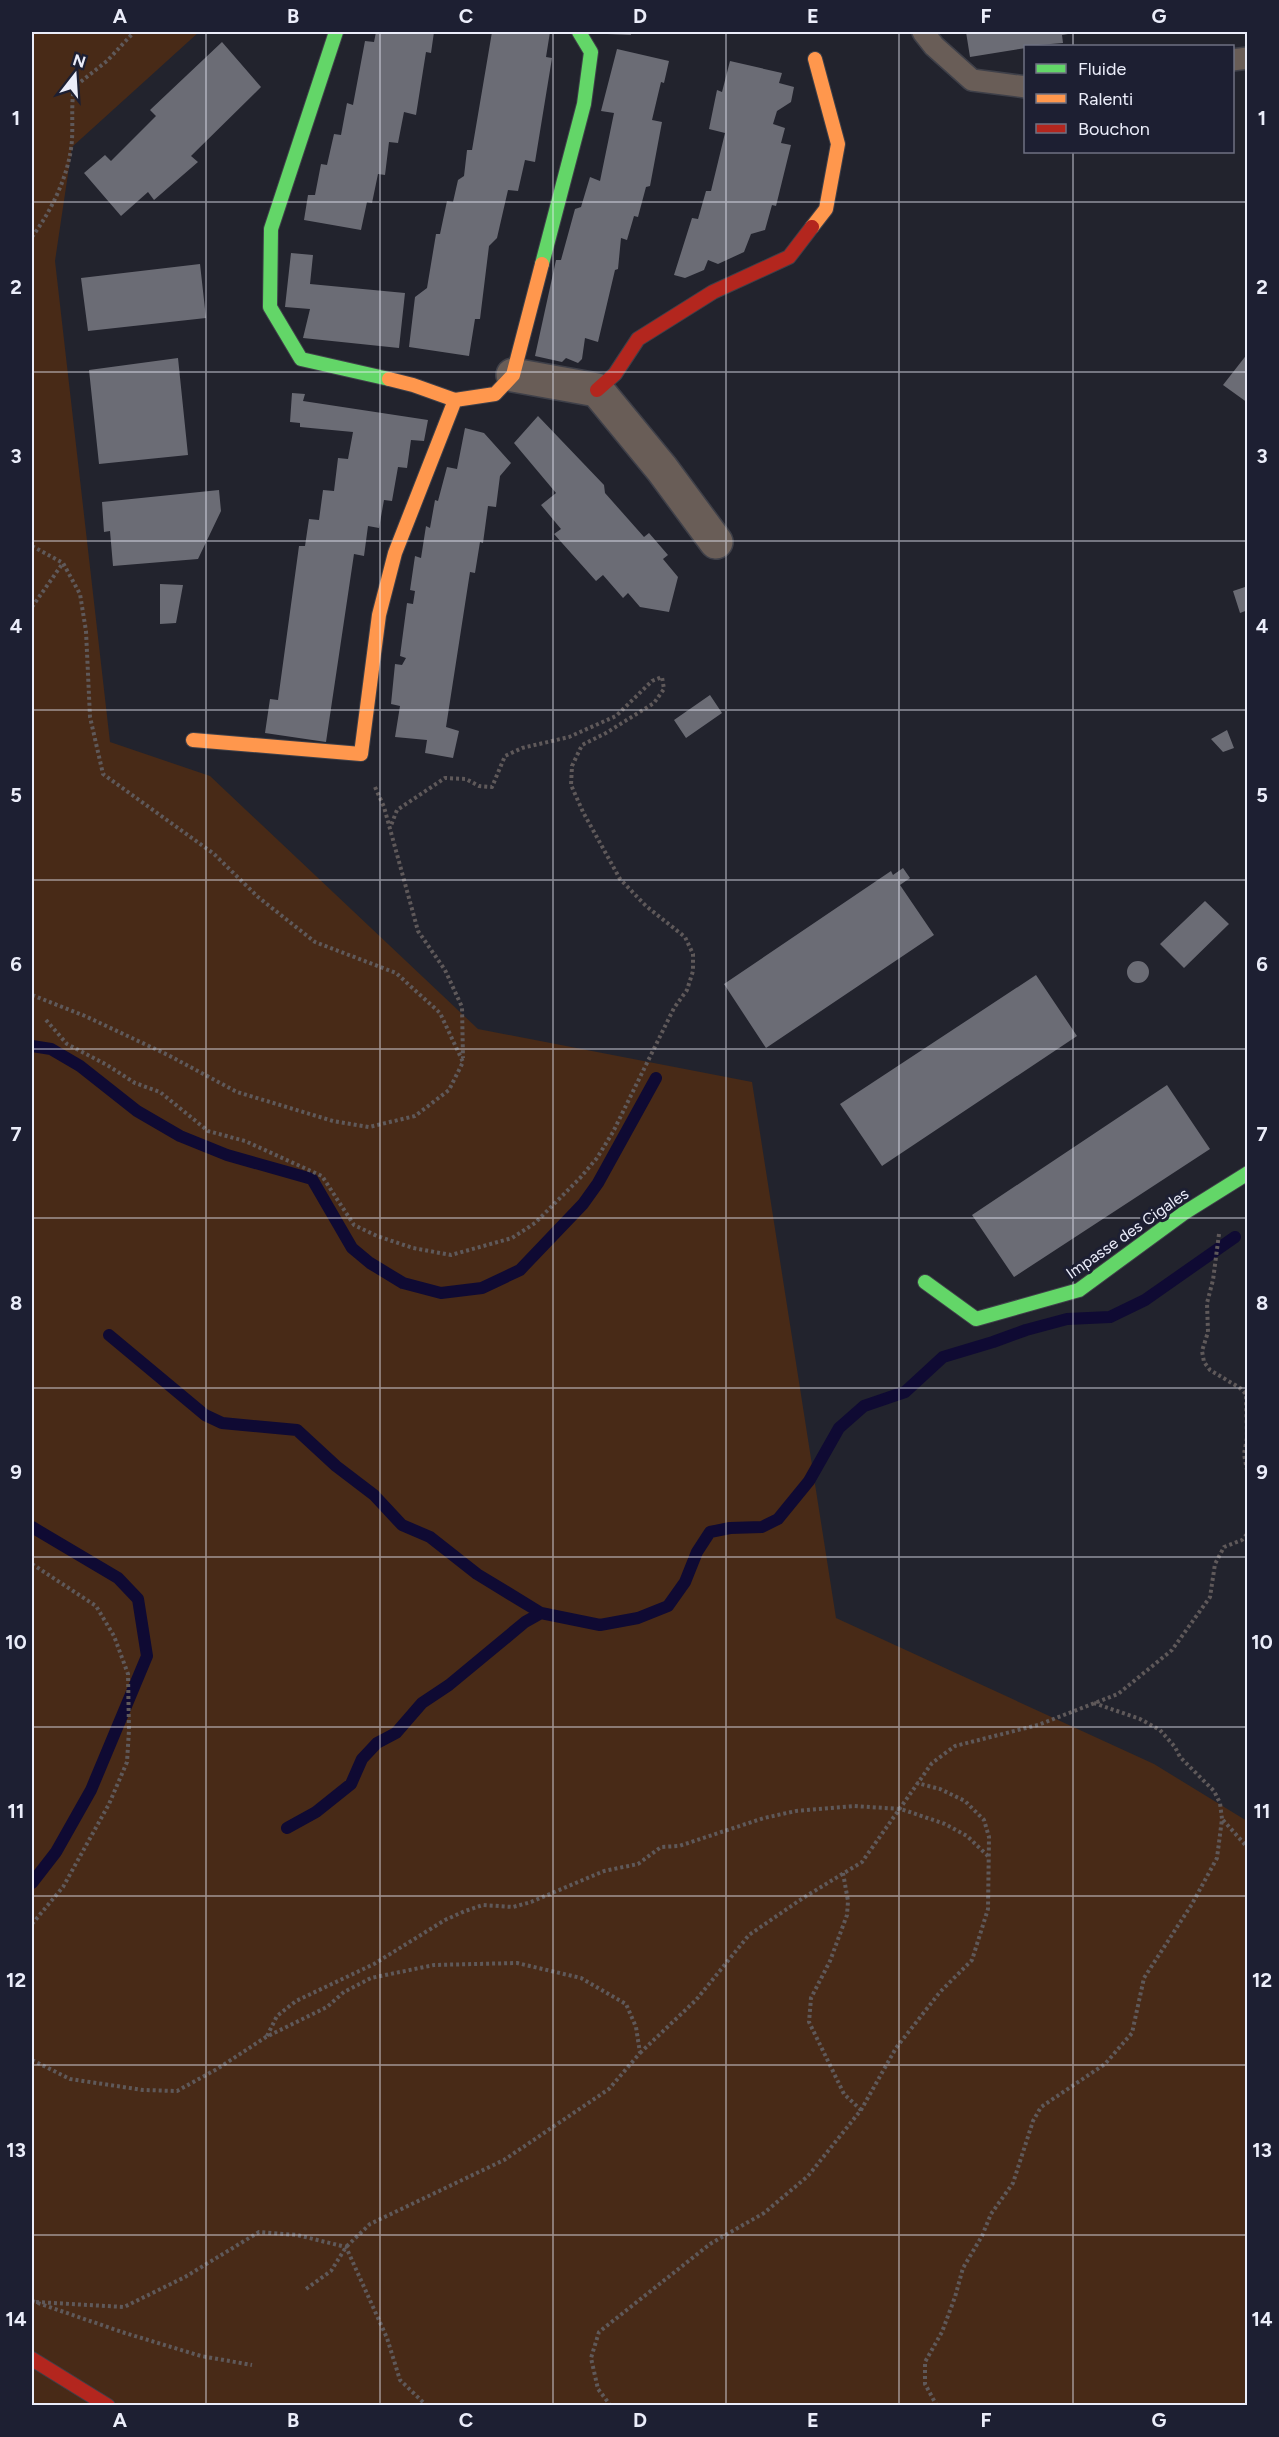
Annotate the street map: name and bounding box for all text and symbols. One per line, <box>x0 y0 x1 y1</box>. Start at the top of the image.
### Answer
text: A <box>113 4 128 28</box>
text: B <box>287 4 299 28</box>
text: C <box>459 4 473 28</box>
text: D <box>633 4 647 28</box>
text: E <box>807 4 819 28</box>
text: F <box>980 4 992 28</box>
text: G <box>1152 4 1167 28</box>
north arrow <box>45 45 105 105</box>
legend <box>1024 45 1234 153</box>
text: N <box>71 50 88 72</box>
text: Fluide <box>1078 58 1127 80</box>
text: Ralenti <box>1078 88 1133 110</box>
text: 1 <box>12 106 20 130</box>
text: 1 <box>1258 106 1266 130</box>
text: Bouchon <box>1078 118 1150 140</box>
text: 2 <box>10 275 22 299</box>
text: 2 <box>1256 275 1268 299</box>
text: 3 <box>10 444 22 468</box>
text: 3 <box>1256 444 1268 468</box>
text: 4 <box>10 614 23 638</box>
text: 4 <box>1256 614 1269 638</box>
text: 5 <box>10 783 22 807</box>
text: 5 <box>1256 783 1268 807</box>
text: 6 <box>10 952 22 976</box>
text: 6 <box>1256 952 1268 976</box>
text: 7 <box>10 1122 22 1146</box>
text: 7 <box>1256 1122 1268 1146</box>
street label: Impasse des Cigales <box>1062 1184 1192 1283</box>
text: 8 <box>10 1291 22 1315</box>
text: 8 <box>1256 1291 1268 1315</box>
text: 9 <box>10 1460 22 1484</box>
text: 9 <box>1256 1460 1268 1484</box>
text: 10 <box>5 1630 27 1654</box>
text: 10 <box>1251 1630 1273 1654</box>
text: 11 <box>8 1799 24 1823</box>
text: 11 <box>1254 1799 1270 1823</box>
text: 12 <box>6 1968 26 1992</box>
text: 12 <box>1252 1968 1272 1992</box>
text: 13 <box>6 2138 26 2162</box>
text: 13 <box>1252 2138 1272 2162</box>
text: 14 <box>5 2307 27 2331</box>
text: 14 <box>1251 2307 1273 2331</box>
text: A <box>113 2408 128 2432</box>
text: B <box>287 2408 299 2432</box>
text: C <box>459 2408 473 2432</box>
text: D <box>633 2408 647 2432</box>
text: E <box>807 2408 819 2432</box>
text: F <box>980 2408 992 2432</box>
text: G <box>1152 2408 1167 2432</box>

